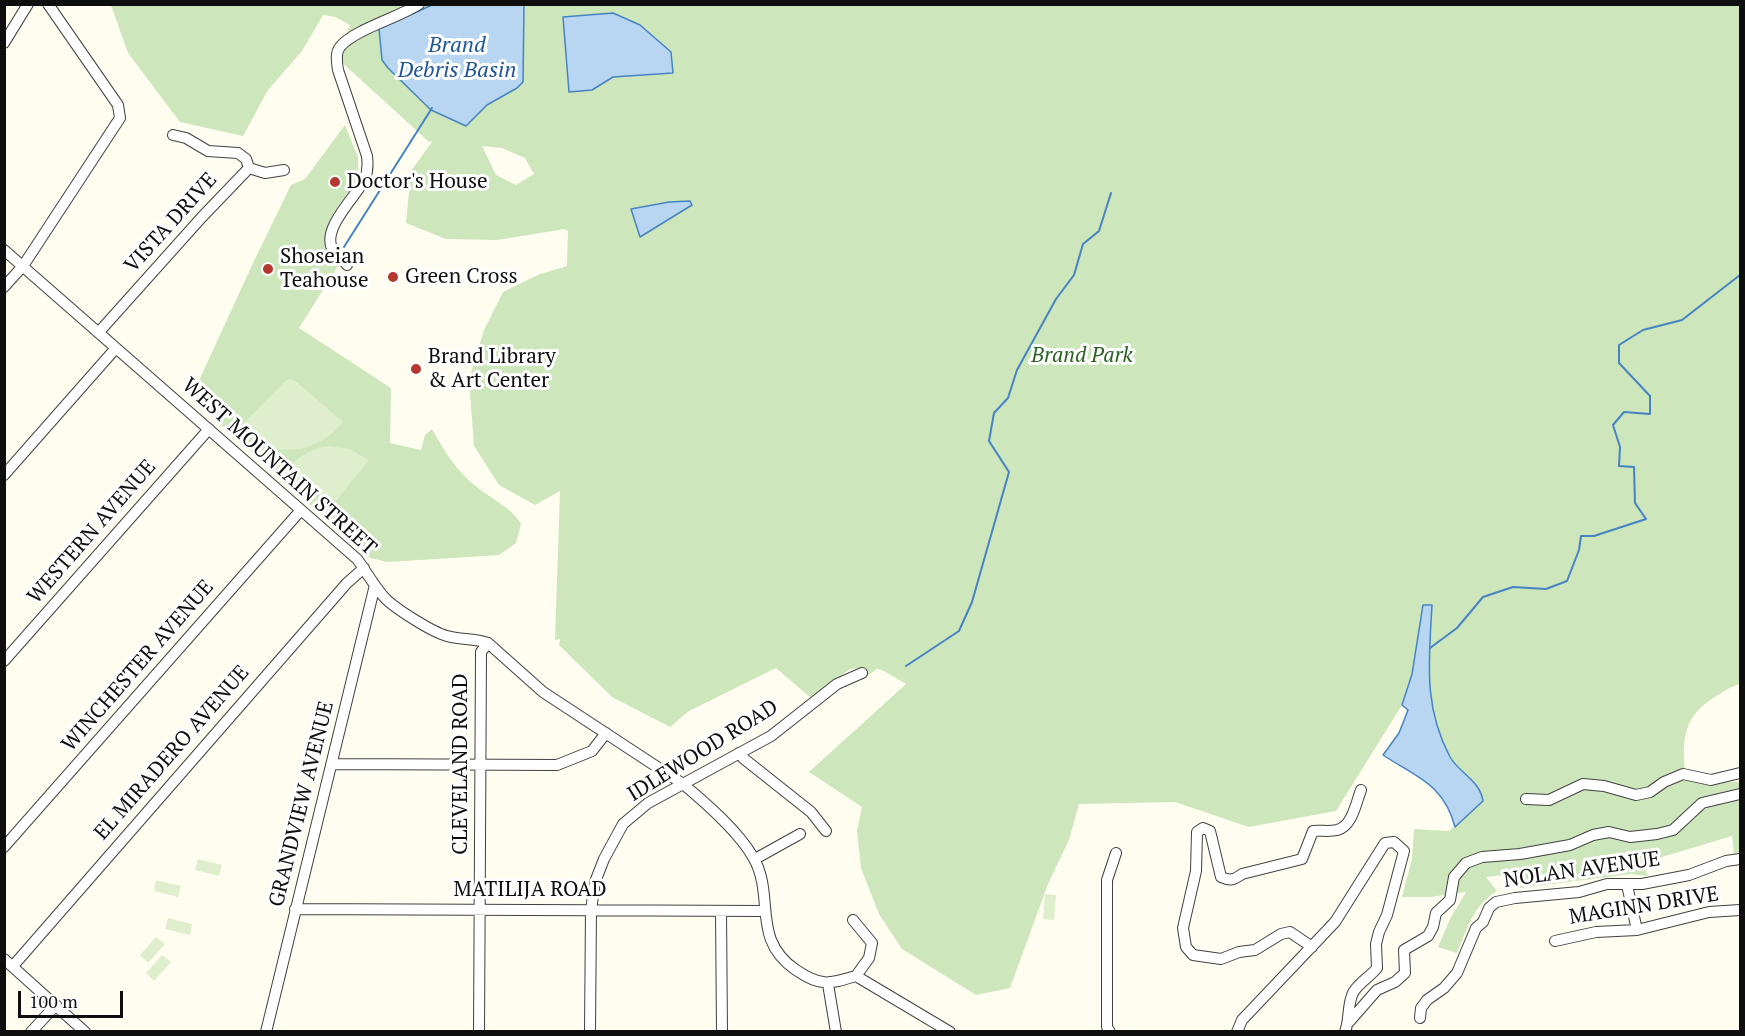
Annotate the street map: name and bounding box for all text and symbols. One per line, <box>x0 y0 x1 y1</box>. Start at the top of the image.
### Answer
water label: Brand Debris Basin <box>398 33 516 84</box>
street label: VISTA DRIVE <box>119 168 223 278</box>
place label: Doctor's House <box>347 169 488 195</box>
marker: Doctor's House <box>328 175 342 189</box>
place label: Shoseian Teahouse <box>280 244 368 294</box>
marker: Shoseian Teahouse <box>261 262 275 276</box>
place label: Green Cross <box>405 264 518 290</box>
marker: Green Cross <box>386 270 400 284</box>
park label: Brand Park <box>1031 343 1133 369</box>
place label: Brand Library & Art Center <box>428 344 556 394</box>
marker: Brand Library & Art Center <box>409 362 423 376</box>
street label: WEST MOUNTAIN STREET <box>177 373 381 561</box>
street label: WESTERN AVENUE <box>23 455 161 609</box>
street label: WINCHESTER AVENUE <box>57 575 219 757</box>
street label: EL MIRADERO AVENUE <box>89 661 255 845</box>
street label: CLEVELAND ROAD <box>448 673 474 855</box>
street label: IDLEWOOD ROAD <box>623 695 783 807</box>
street label: GRANDVIEW AVENUE <box>264 699 340 909</box>
street label: NOLAN AVENUE <box>1502 847 1662 893</box>
street label: MATILIJA ROAD <box>453 877 607 903</box>
street label: MAGINN DRIVE <box>1567 882 1721 930</box>
scale bar <box>21 979 126 1017</box>
text: 100 m <box>29 989 78 1013</box>

